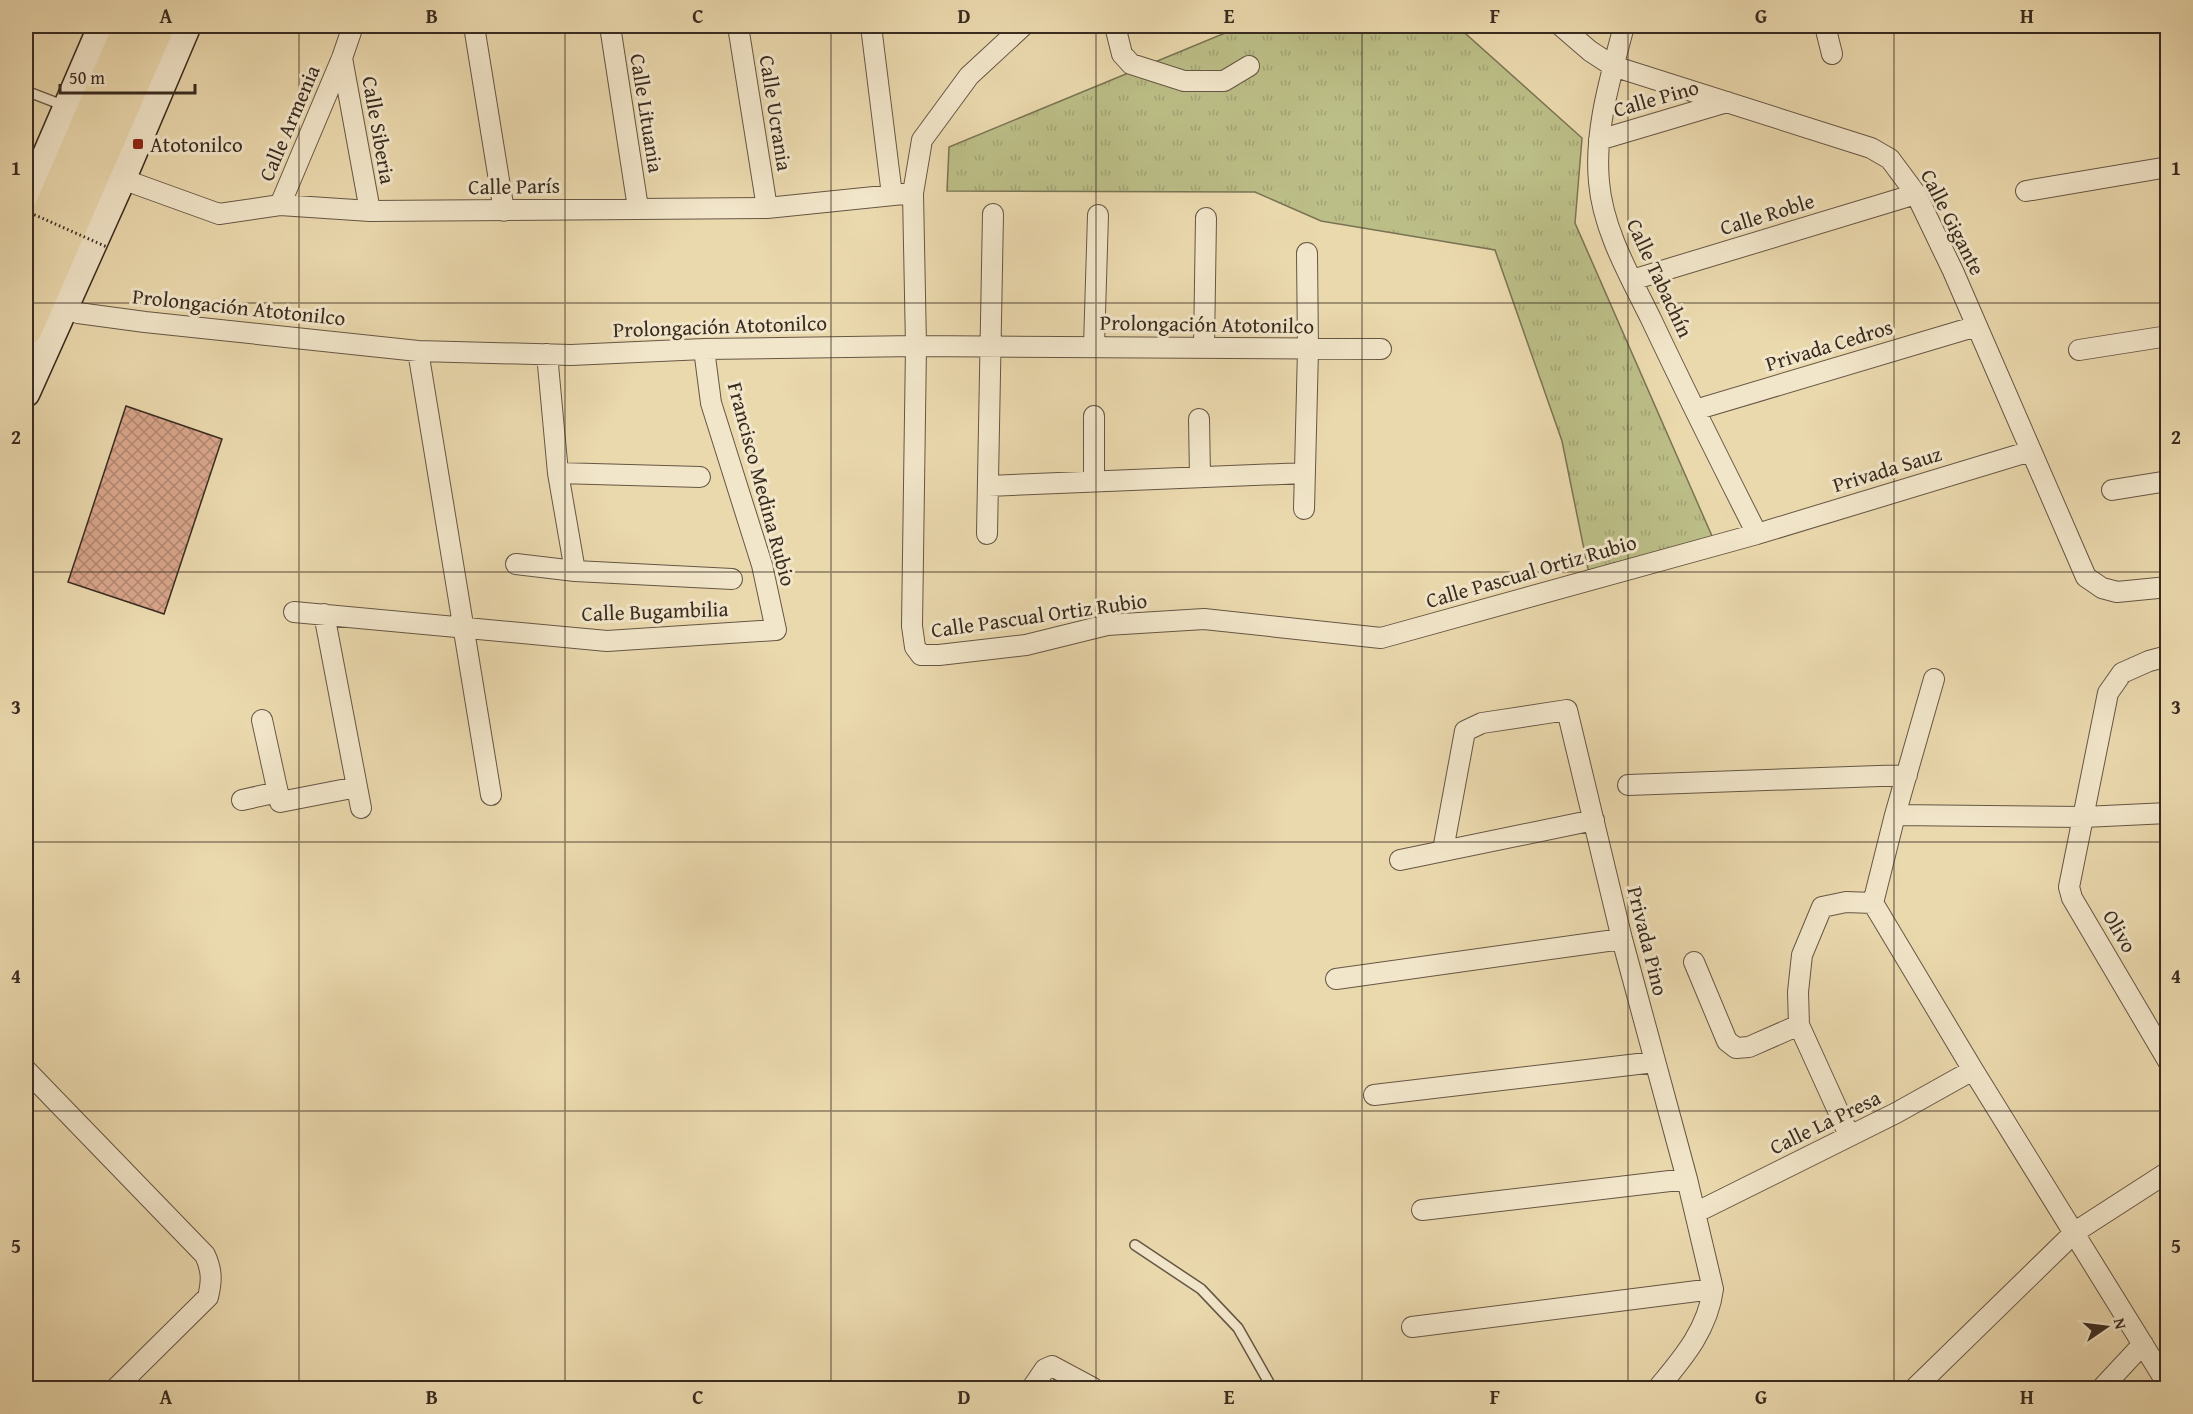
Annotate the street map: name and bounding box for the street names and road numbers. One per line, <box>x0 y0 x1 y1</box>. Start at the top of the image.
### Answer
street label: Calle Lituania <box>622 51 672 175</box>
street label: Calle Ucrania <box>752 53 800 173</box>
street label: Calle Armenia <box>251 60 327 186</box>
street label: Calle Pino <box>1610 71 1702 125</box>
street label: Calle Siberia <box>354 74 404 186</box>
street label: Calle Gigante <box>1913 164 1993 281</box>
street label: Calle París <box>468 170 560 202</box>
street label: Calle Roble <box>1716 185 1818 243</box>
street label: Calle Tabachín <box>1619 214 1701 343</box>
street label: Prolongación Atotonilco <box>131 280 347 334</box>
street label: Prolongación Atotonilco <box>612 307 828 345</box>
street label: Prolongación Atotonilco <box>1100 307 1314 341</box>
street label: Privada Cedros <box>1762 311 1896 379</box>
street label: Francisco Medina Rubio <box>720 379 804 589</box>
street label: Privada Sauz <box>1829 438 1945 500</box>
street label: Calle Pascual Ortiz Rubio <box>1422 526 1640 616</box>
street label: Calle Pascual Ortiz Rubio <box>929 584 1149 646</box>
street label: Calle Bugambilia <box>581 593 729 629</box>
street label: Privada Pino <box>1620 883 1676 999</box>
street label: Olivo <box>2095 904 2145 958</box>
street label: Calle La Presa <box>1764 1082 1886 1162</box>

